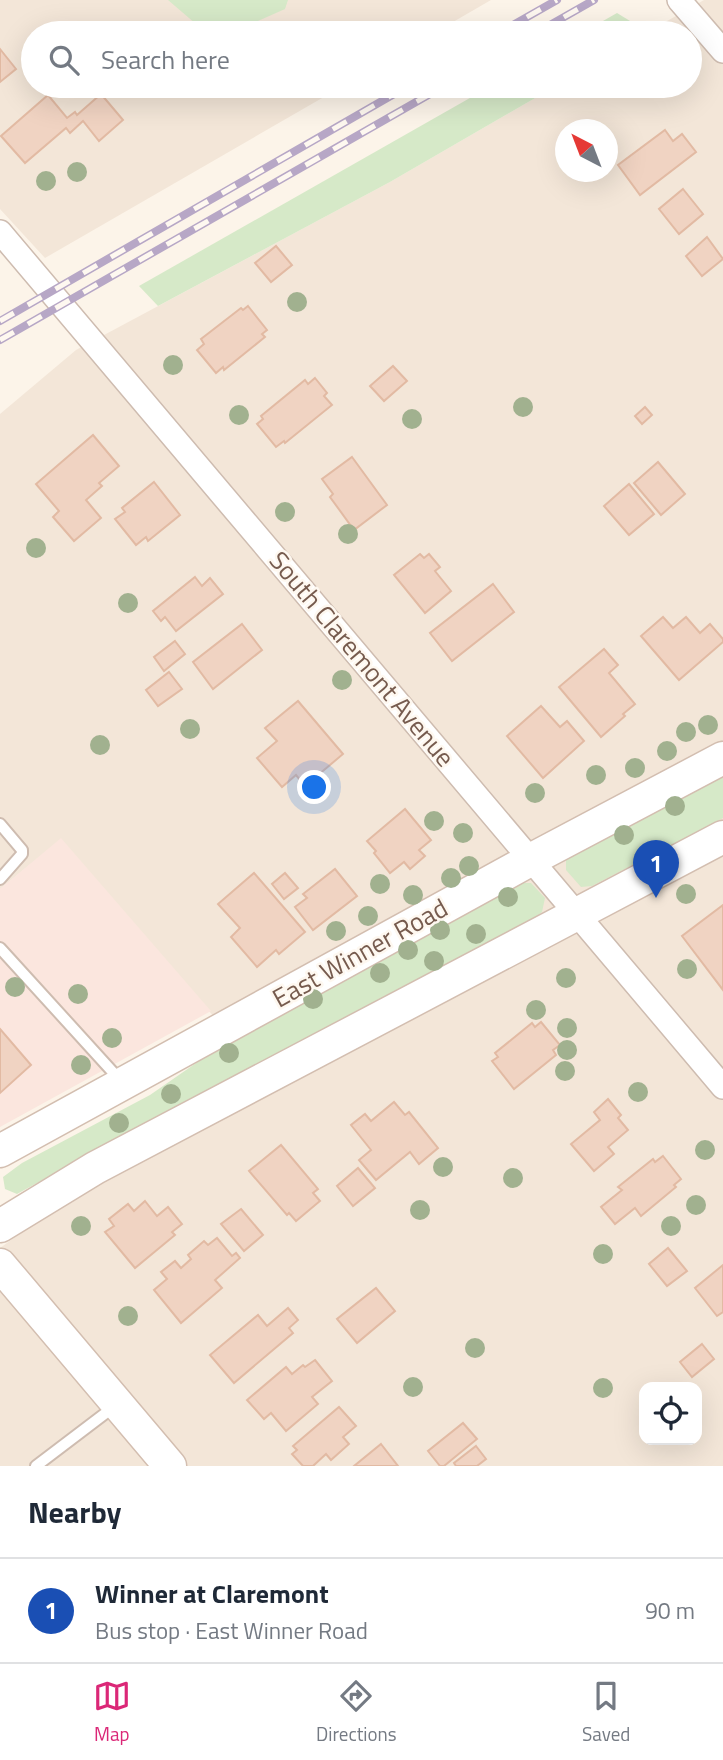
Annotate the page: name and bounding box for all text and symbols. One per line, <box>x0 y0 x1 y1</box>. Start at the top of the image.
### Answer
search box <box>21 21 702 98</box>
text: Search here <box>101 40 230 79</box>
icon: search <box>45 41 83 79</box>
north arrow <box>555 119 618 182</box>
street label: South Claremont Avenue <box>260 542 464 775</box>
your location <box>297 770 331 804</box>
pin: 1 <box>633 840 679 898</box>
street label: East Winner Road <box>265 888 455 1017</box>
map controls <box>639 1382 702 1445</box>
button: locate <box>639 1382 702 1445</box>
text: Nearby <box>28 1489 121 1535</box>
text: Winner at Claremont <box>95 1574 329 1613</box>
text: 1 <box>45 1593 57 1628</box>
text: 90 m <box>645 1593 695 1628</box>
text: Bus stop · East Winner Road <box>95 1613 368 1648</box>
tab: Map <box>93 1677 131 1748</box>
tab: Directions <box>316 1677 397 1748</box>
tab: Saved <box>582 1677 630 1748</box>

